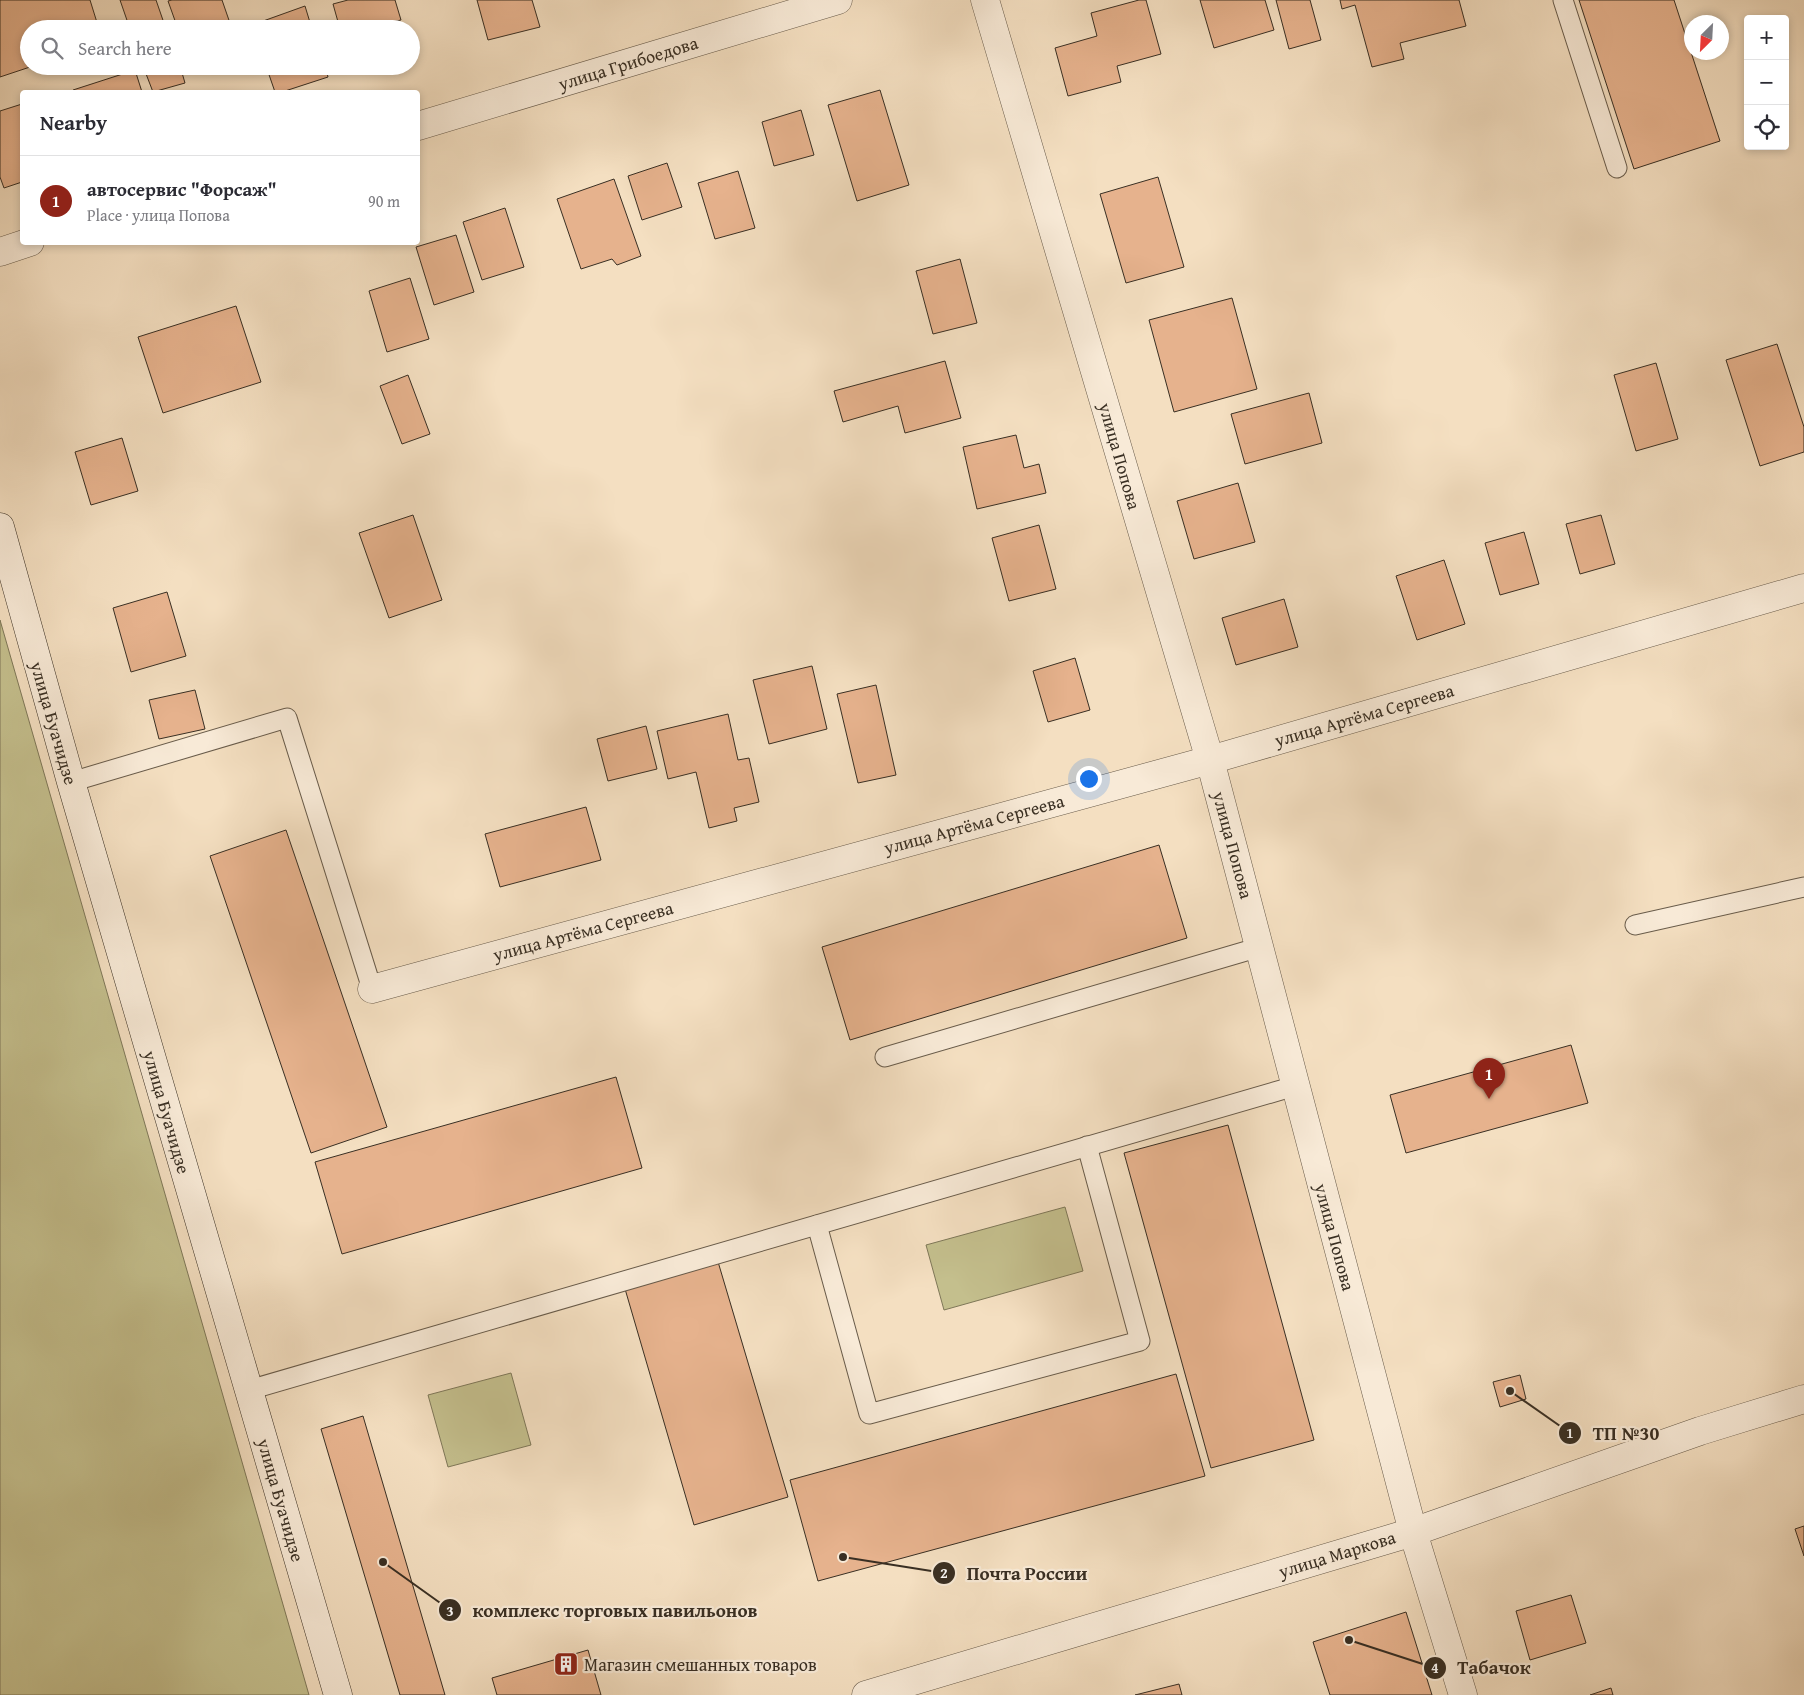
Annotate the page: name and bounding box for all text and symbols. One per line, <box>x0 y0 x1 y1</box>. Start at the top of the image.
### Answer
north arrow <box>1684 15 1729 60</box>
map controls <box>1744 15 1789 150</box>
button: + <box>1744 15 1789 60</box>
search box <box>20 20 420 75</box>
street label: улица Грибоедова <box>554 29 702 97</box>
icon: search <box>38 34 66 62</box>
text: Search here <box>78 34 172 62</box>
button: − <box>1744 60 1789 105</box>
button: locate <box>1744 105 1789 150</box>
text: Nearby <box>40 107 107 138</box>
text: автосервис "Форсаж" <box>87 175 277 203</box>
text: 1 <box>52 189 60 213</box>
text: 90 m <box>368 189 400 213</box>
text: Place · улица Попова <box>87 203 230 227</box>
street label: улица Попова <box>1092 398 1148 513</box>
street label: улица Буачидзе <box>23 657 84 788</box>
street label: улица Артёма Сергеева <box>1270 676 1457 754</box>
your location <box>1076 766 1102 792</box>
street label: улица Артёма Сергеева <box>880 787 1067 861</box>
street label: улица Попова <box>1205 787 1260 902</box>
street label: улица Артёма Сергеева <box>489 894 676 968</box>
street label: улица Буачидзе <box>136 1046 197 1177</box>
pin: 1 <box>1473 1058 1505 1099</box>
street label: улица Попова <box>1307 1179 1362 1294</box>
callout: ТП №30 <box>1557 1416 1669 1450</box>
text: ТП №30 <box>1593 1419 1659 1447</box>
text: 1 <box>1566 1422 1574 1443</box>
street label: улица Буачидзе <box>250 1434 311 1565</box>
street label: улица Маркова <box>1274 1523 1399 1585</box>
callout: Почта России <box>932 1556 1098 1590</box>
text: Почта России <box>967 1559 1087 1587</box>
text: 2 <box>940 1562 948 1583</box>
callout: комплекс торговых павильонов <box>438 1593 768 1627</box>
text: комплекс торговых павильонов <box>472 1596 758 1624</box>
text: 3 <box>446 1600 454 1621</box>
building icon: Магазин смешанных товаров <box>553 1651 579 1677</box>
place label: Магазин смешанных товаров <box>584 1651 817 1678</box>
callout: Табачок <box>1422 1651 1540 1685</box>
text: Табачок <box>1457 1653 1531 1681</box>
text: 4 <box>1431 1657 1439 1678</box>

